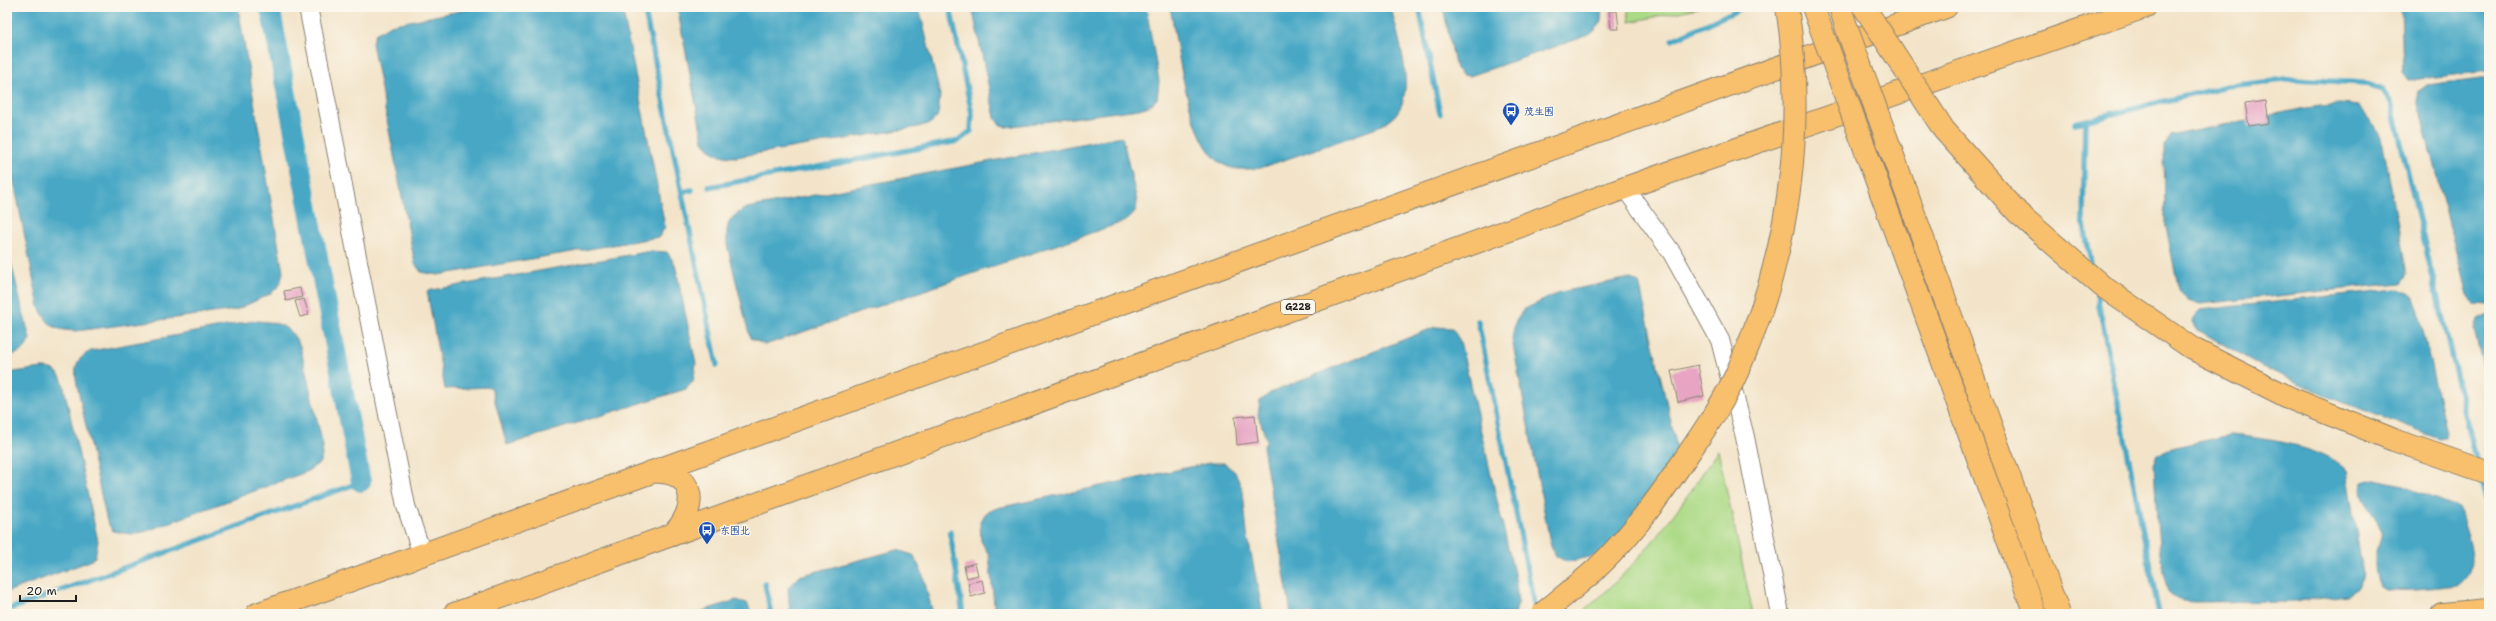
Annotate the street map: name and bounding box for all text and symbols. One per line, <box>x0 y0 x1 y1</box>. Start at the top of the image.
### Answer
bus stop icon: 茂生围 <box>1501 101 1521 126</box>
place label: 茂生围 <box>1524 105 1554 118</box>
road number: G228 <box>1281 300 1315 314</box>
bus stop icon: 东围北 <box>697 520 717 545</box>
place label: 东围北 <box>720 524 750 537</box>
scale bar <box>20 577 76 603</box>
text: 20 m <box>26 583 57 599</box>

